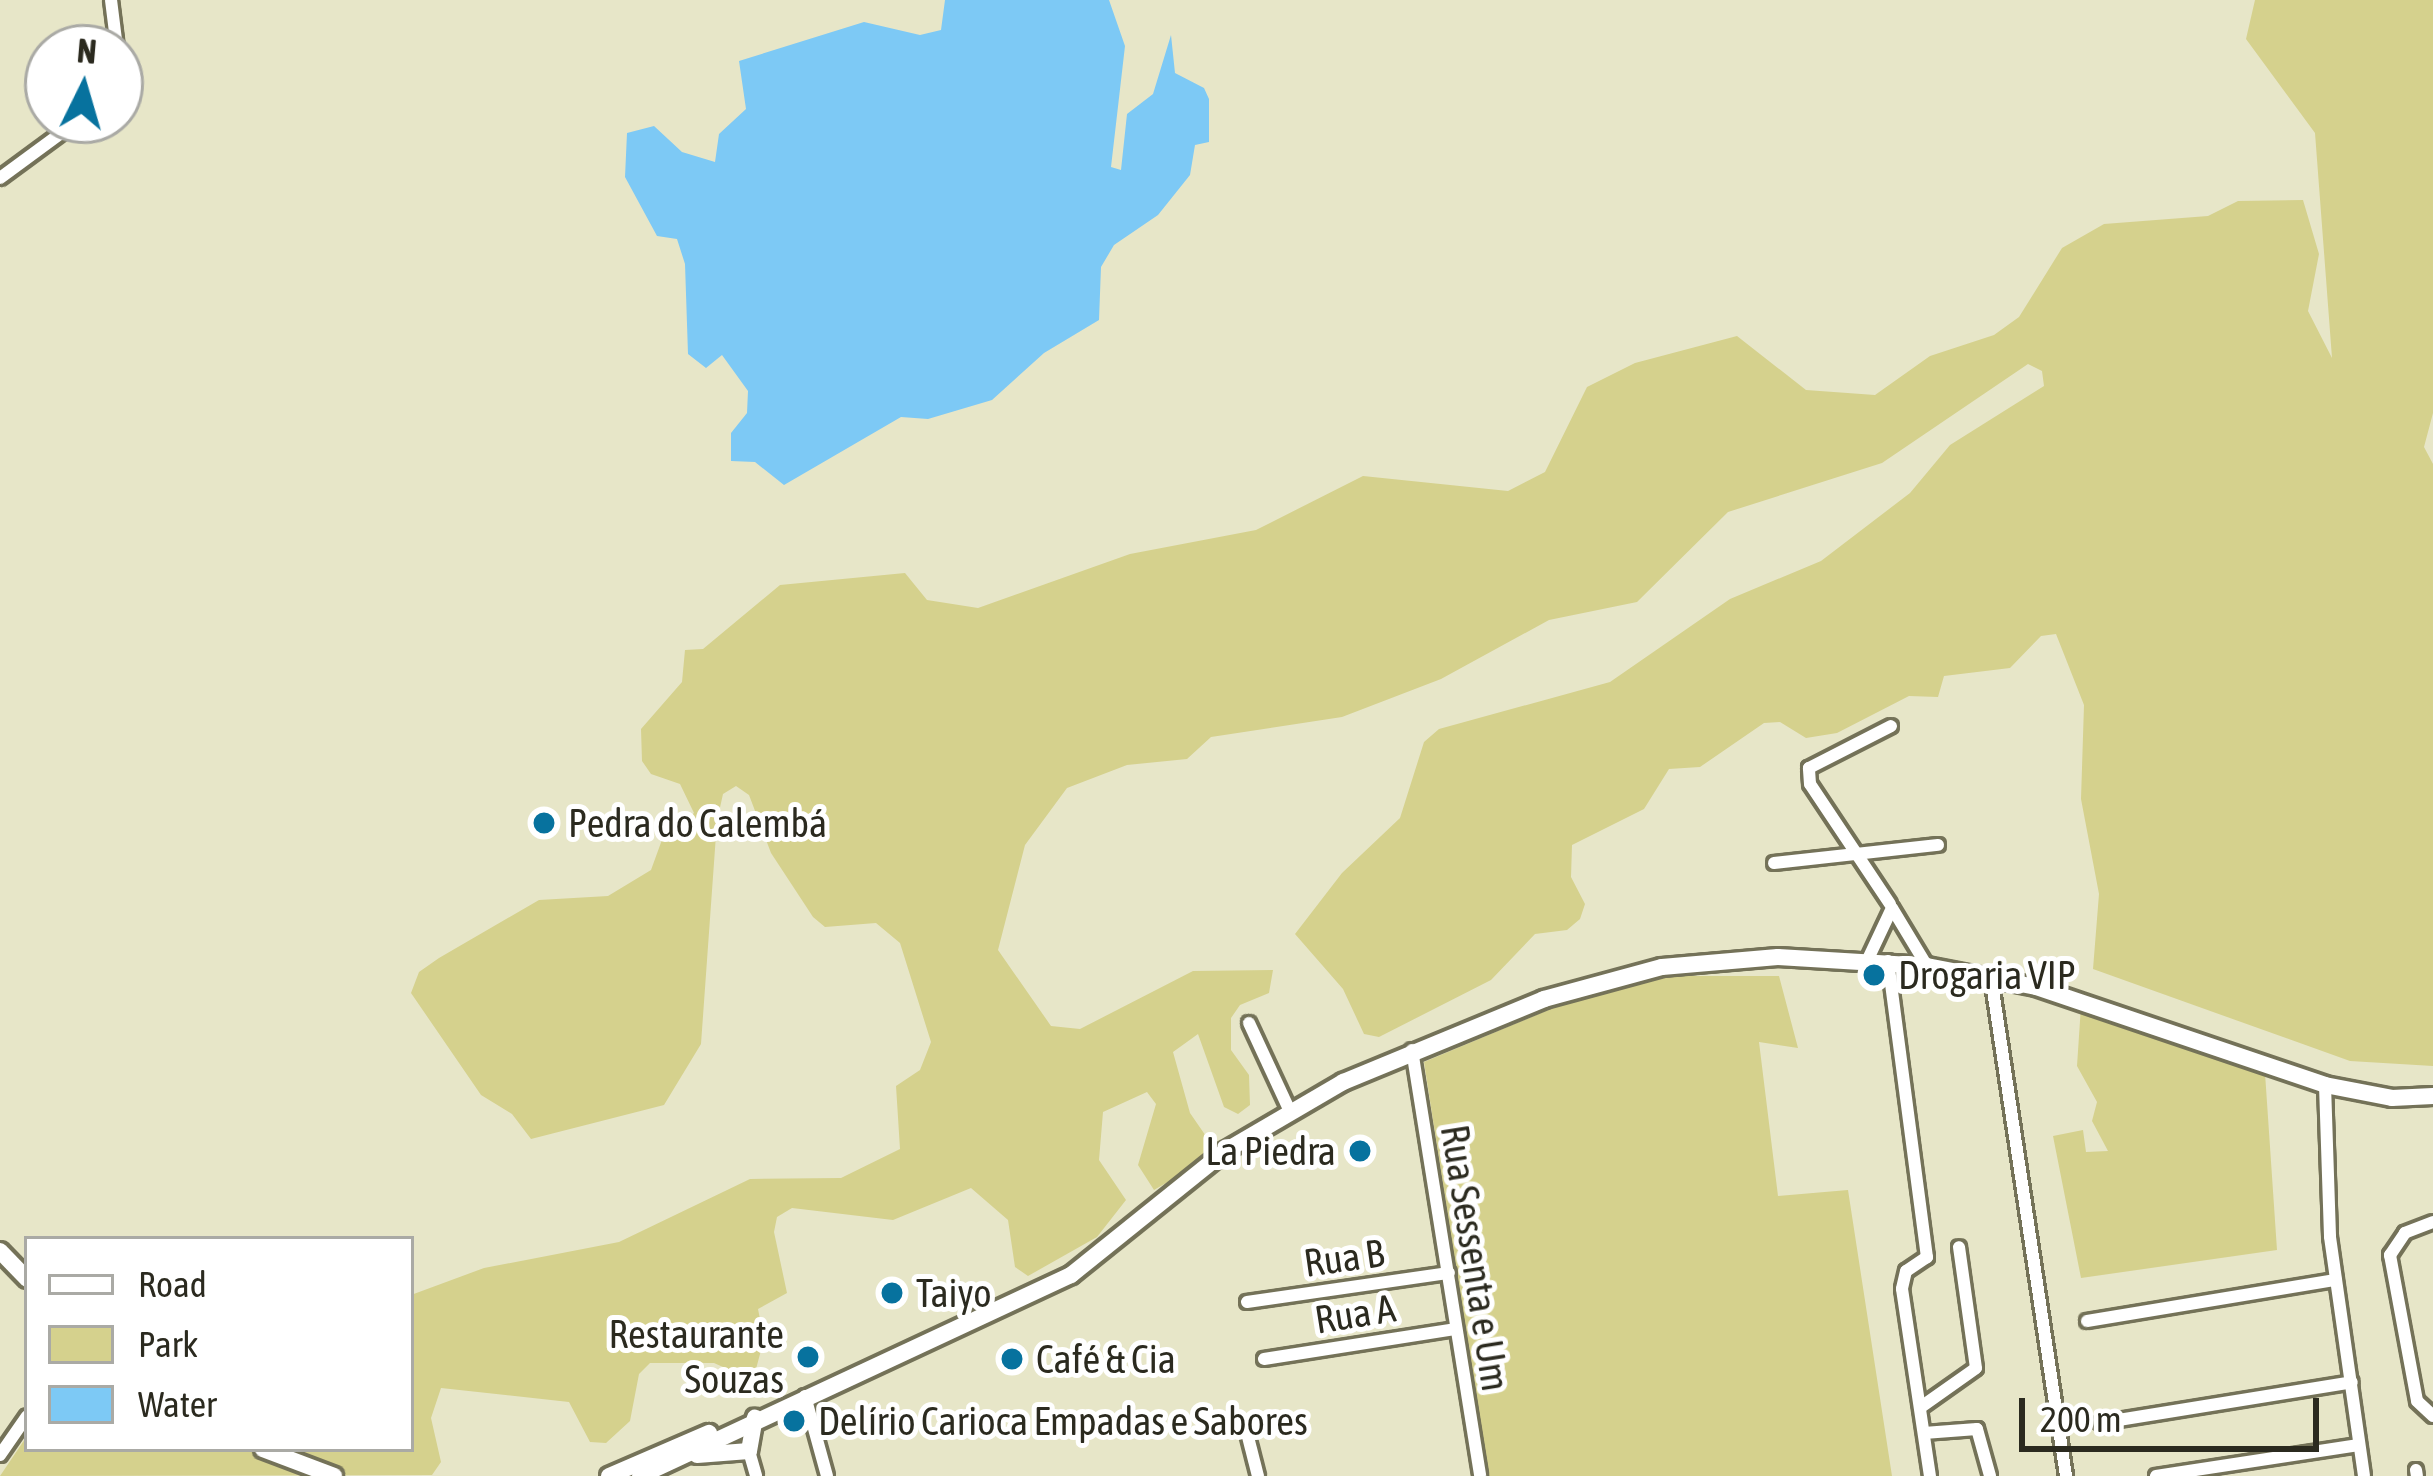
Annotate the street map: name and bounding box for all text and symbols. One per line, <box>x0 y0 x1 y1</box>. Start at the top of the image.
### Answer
north arrow <box>24 24 144 144</box>
text: N <box>76 31 98 71</box>
place label: Pedra do Calembá <box>568 800 827 846</box>
marker: Pedra do Calembá <box>531 810 557 836</box>
place label: Drogaria VIP <box>1898 952 2076 998</box>
marker: Drogaria VIP <box>1861 962 1887 988</box>
street label: Rua Sessenta e Um <box>1431 1122 1519 1394</box>
place label: La Piedra <box>1205 1128 1336 1174</box>
marker: La Piedra <box>1347 1138 1373 1164</box>
street label: Rua B <box>1301 1229 1387 1287</box>
legend <box>24 1236 414 1452</box>
text: Road <box>138 1263 207 1305</box>
place label: Taiyo <box>916 1270 992 1316</box>
marker: Taiyo <box>879 1280 905 1306</box>
street label: Rua A <box>1311 1285 1399 1343</box>
place label: Restaurante Souzas <box>609 1312 784 1403</box>
text: Park <box>138 1323 198 1365</box>
place label: Café & Cia <box>1036 1336 1176 1382</box>
marker: Restaurante Souzas <box>795 1344 821 1370</box>
marker: Café & Cia <box>999 1346 1025 1372</box>
scale bar <box>2025 1374 2325 1448</box>
text: Water <box>138 1383 217 1425</box>
place label: Delírio Carioca Empadas e Sabores <box>818 1398 1308 1444</box>
text: 200 m <box>2040 1398 2122 1440</box>
marker: Delírio Carioca Empadas e Sabores <box>781 1408 807 1434</box>

